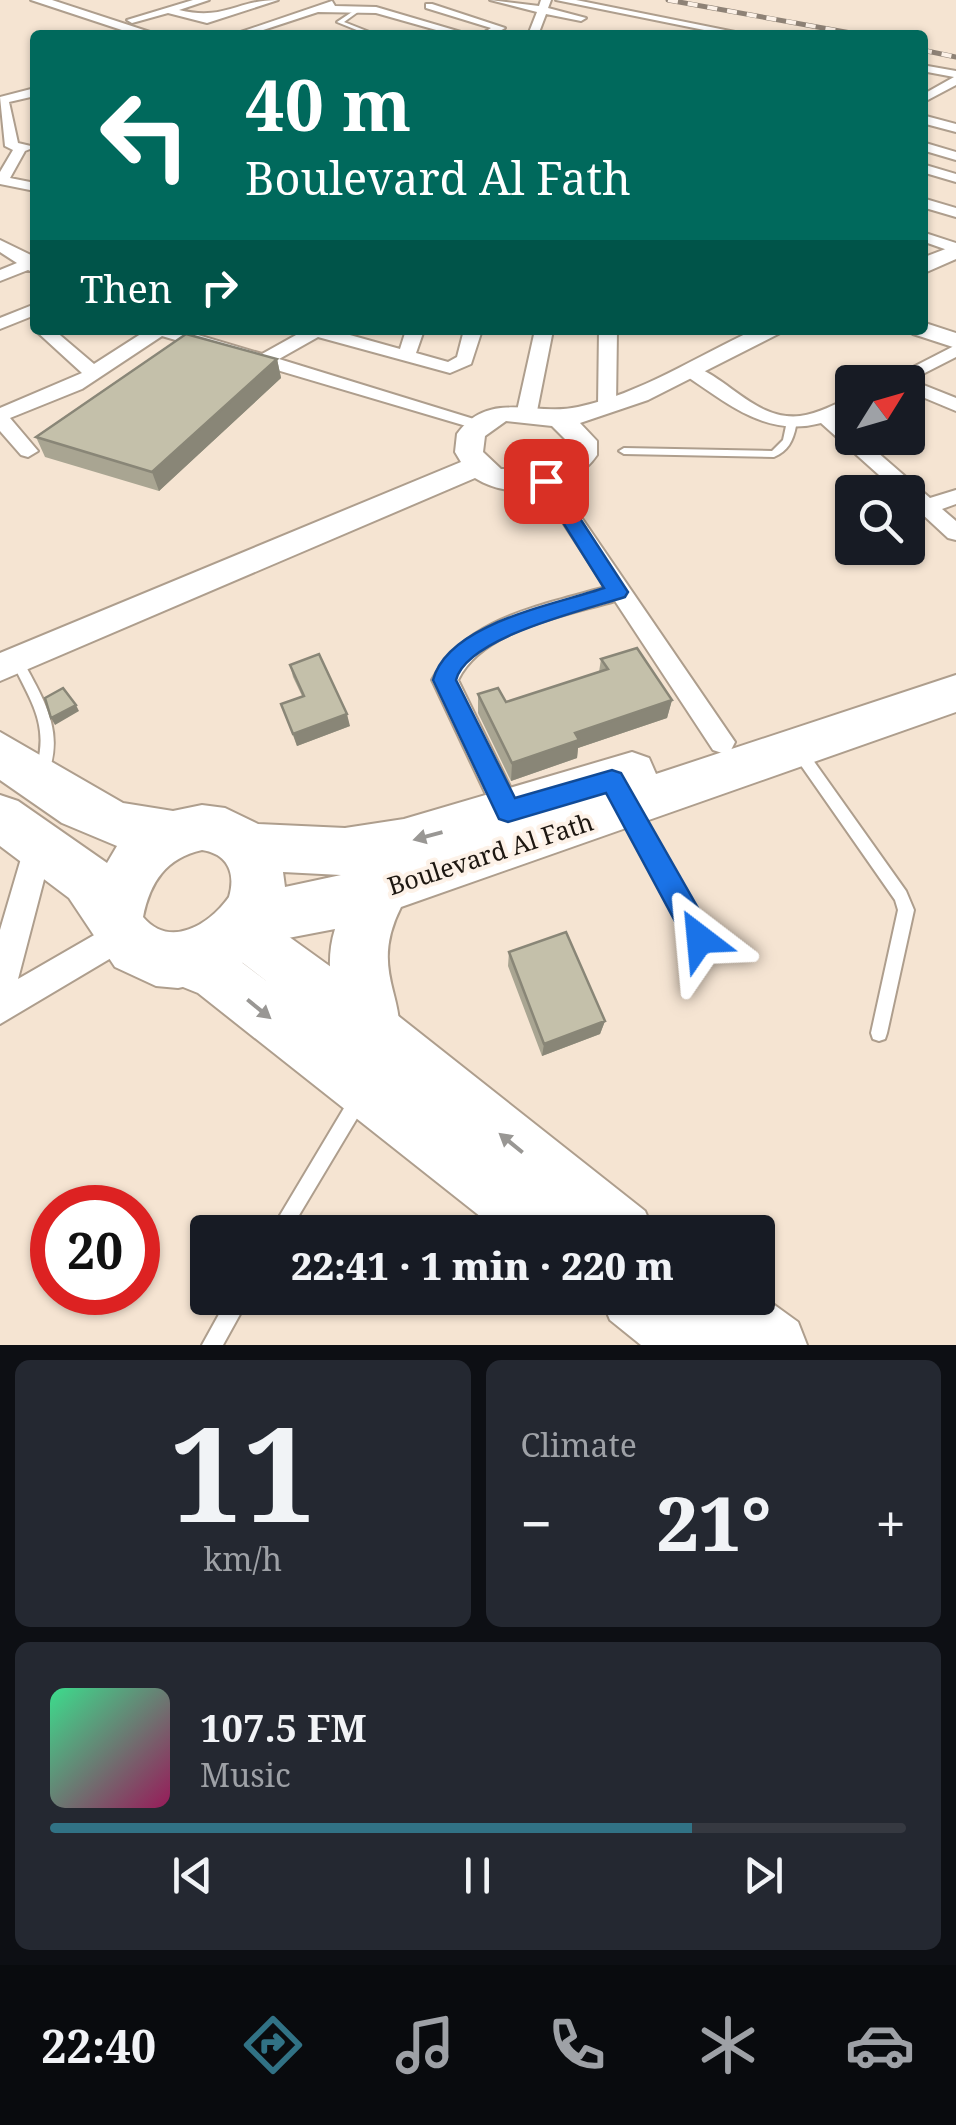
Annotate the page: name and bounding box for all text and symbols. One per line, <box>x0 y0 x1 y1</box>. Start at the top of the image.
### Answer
text: 40 m <box>245 56 411 152</box>
icon: left <box>80 70 210 200</box>
text: Boulevard Al Fath <box>245 147 631 208</box>
icon: right <box>192 260 247 315</box>
text: Then <box>80 262 172 314</box>
north arrow <box>835 365 925 455</box>
map controls <box>835 365 925 565</box>
pin <box>504 439 589 524</box>
icon: arrive <box>519 454 574 509</box>
button: search <box>835 475 925 565</box>
street label: Boulevard Al Fath <box>383 804 597 902</box>
one-way arrow <box>412 828 443 844</box>
position arrow <box>648 887 752 991</box>
one-way arrow <box>246 998 271 1019</box>
one-way arrow <box>499 1133 524 1154</box>
speed limit sign: 20 <box>30 1185 160 1315</box>
text: 22:41 · 1 min · 220 m <box>291 1239 674 1291</box>
text: 11 <box>169 1383 316 1560</box>
text: Climate <box>521 1423 637 1466</box>
text: 21° <box>656 1471 771 1573</box>
text: − <box>521 1485 552 1560</box>
text: + <box>875 1485 906 1560</box>
text: km/h <box>204 1537 282 1580</box>
text: 107.5 FM <box>200 1701 367 1753</box>
text: Music <box>200 1753 291 1796</box>
icon: previous <box>165 1848 220 1903</box>
icon: pause <box>450 1848 505 1903</box>
icon: next <box>736 1848 791 1903</box>
icon: directions <box>238 2010 308 2080</box>
icon: music <box>390 2010 460 2080</box>
icon: phone <box>542 2010 612 2080</box>
icon: climate <box>693 2010 763 2080</box>
icon: car <box>845 2010 915 2080</box>
text: 22:40 <box>41 2015 156 2076</box>

